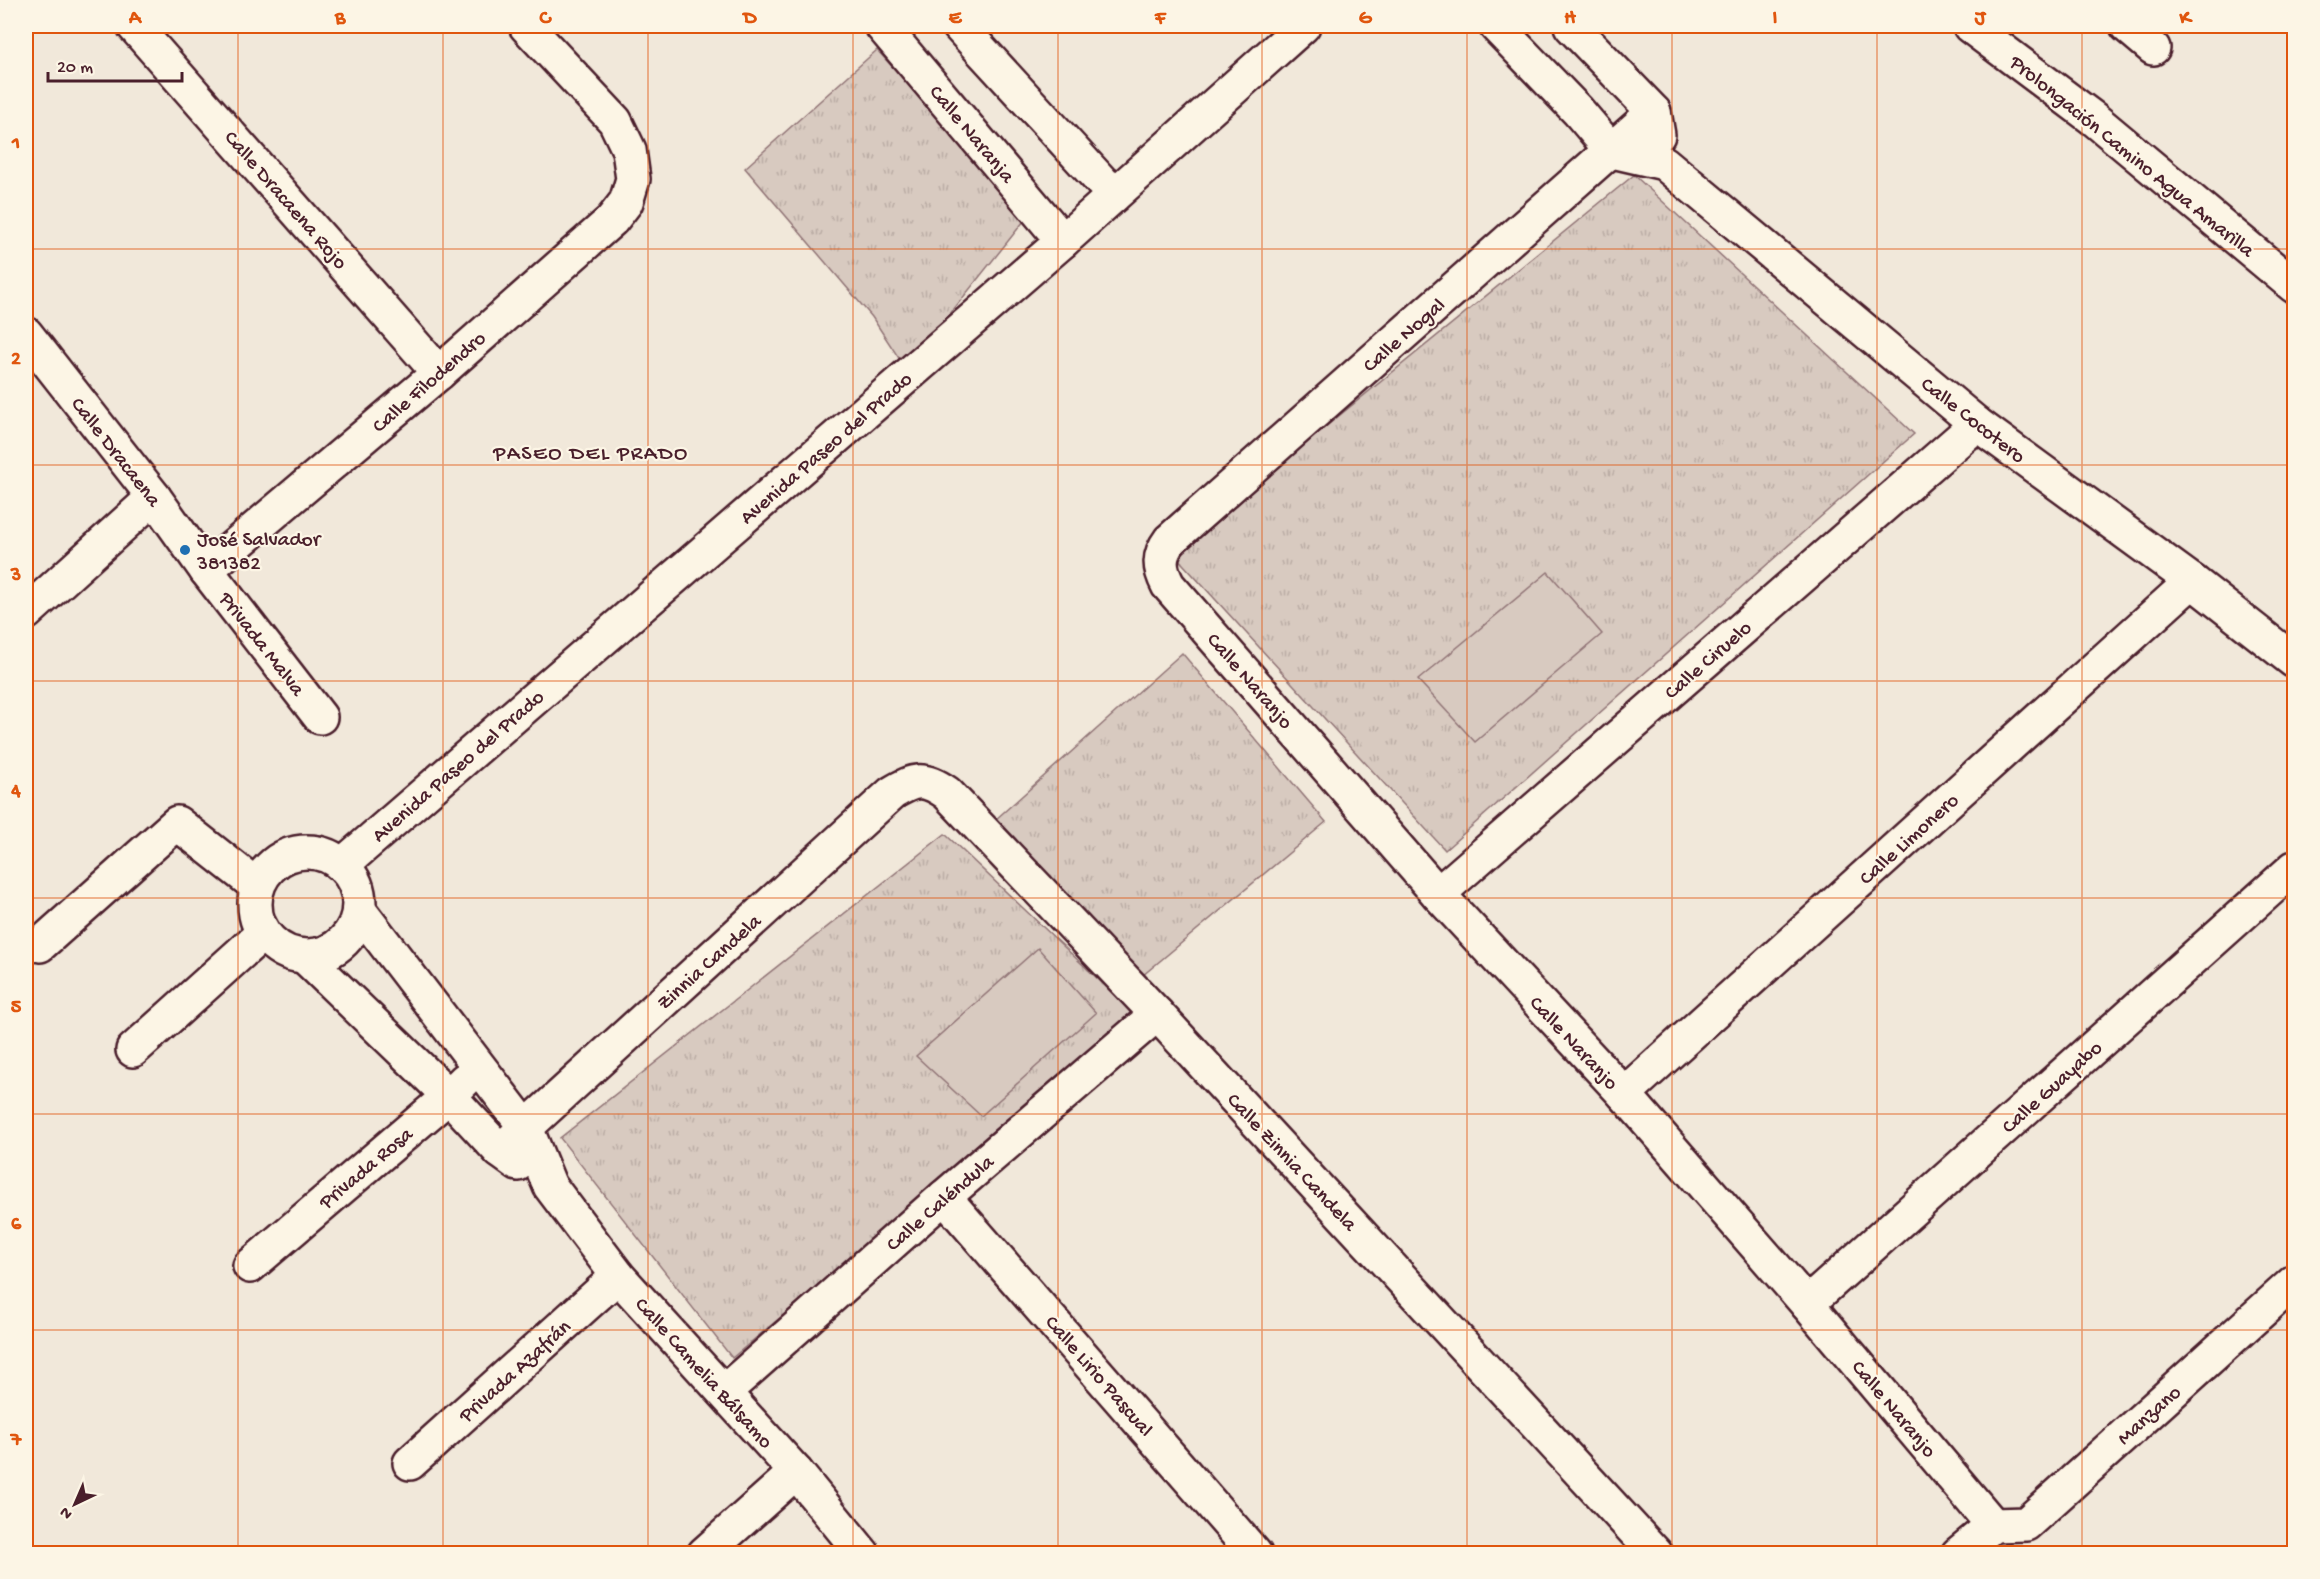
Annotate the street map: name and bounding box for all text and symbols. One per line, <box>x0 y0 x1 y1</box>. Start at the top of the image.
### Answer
text: A <box>128 8 143 31</box>
text: B <box>334 8 346 31</box>
text: C <box>539 8 553 31</box>
text: D <box>741 8 757 31</box>
text: E <box>949 8 963 31</box>
text: F <box>1154 8 1167 31</box>
text: G <box>1359 8 1373 31</box>
text: H <box>1564 8 1576 31</box>
text: I <box>1773 8 1778 31</box>
text: J <box>1974 8 1987 31</box>
text: K <box>2178 8 2193 31</box>
scale bar <box>48 45 182 83</box>
street label: Prolongación Camino Agua Amarilla <box>2003 51 2259 265</box>
text: 20 m <box>57 58 93 79</box>
street label: Calle Naranja <box>922 81 1019 190</box>
street label: Calle Dracaena Rojo <box>217 127 352 276</box>
text: 1 <box>11 133 20 156</box>
street label: Calle Nogal <box>1359 294 1452 379</box>
street label: Calle Filodendro <box>368 327 492 440</box>
text: 2 <box>11 349 21 372</box>
street label: Avenida Paseo del Prado <box>736 368 919 531</box>
street label: Calle Cocotero <box>1914 373 2029 471</box>
street label: Calle Dracaena <box>64 393 166 514</box>
district label: PASEO DEL PRADO <box>492 442 689 468</box>
place label: José Salvador 381382 <box>196 529 322 578</box>
marker: José Salvador 381382 <box>178 543 192 557</box>
text: 3 <box>10 565 21 588</box>
street label: Privada Malva <box>211 587 309 703</box>
street label: Calle Ciruelo <box>1660 617 1758 706</box>
street label: Calle Naranjo <box>1200 629 1297 736</box>
street label: Avenida Paseo del Prado <box>368 686 551 849</box>
text: 4 <box>10 781 21 804</box>
street label: Calle Limonero <box>1855 789 1965 892</box>
street label: Zinnia Candela <box>653 909 769 1017</box>
street label: Calle Naranjo <box>1523 992 1622 1097</box>
text: 5 <box>11 997 22 1020</box>
street label: Calle Guayabo <box>1998 1037 2109 1140</box>
street label: Calle Zinnia Candela <box>1220 1089 1362 1239</box>
street label: Privada Rosa <box>315 1122 420 1217</box>
street label: Calle Caléndula <box>882 1150 1001 1258</box>
text: 6 <box>11 1214 22 1237</box>
street label: Calle Camelia Bálsamo <box>628 1294 777 1455</box>
street label: Calle Lirio Pascual <box>1038 1312 1157 1443</box>
street label: Privada Azafrán <box>454 1316 578 1430</box>
street label: Calle Naranjo <box>1844 1356 1940 1464</box>
street label: Manzano <box>2113 1381 2188 1452</box>
text: 7 <box>10 1430 23 1453</box>
north arrow <box>45 1474 105 1534</box>
text: N <box>56 1501 77 1523</box>

